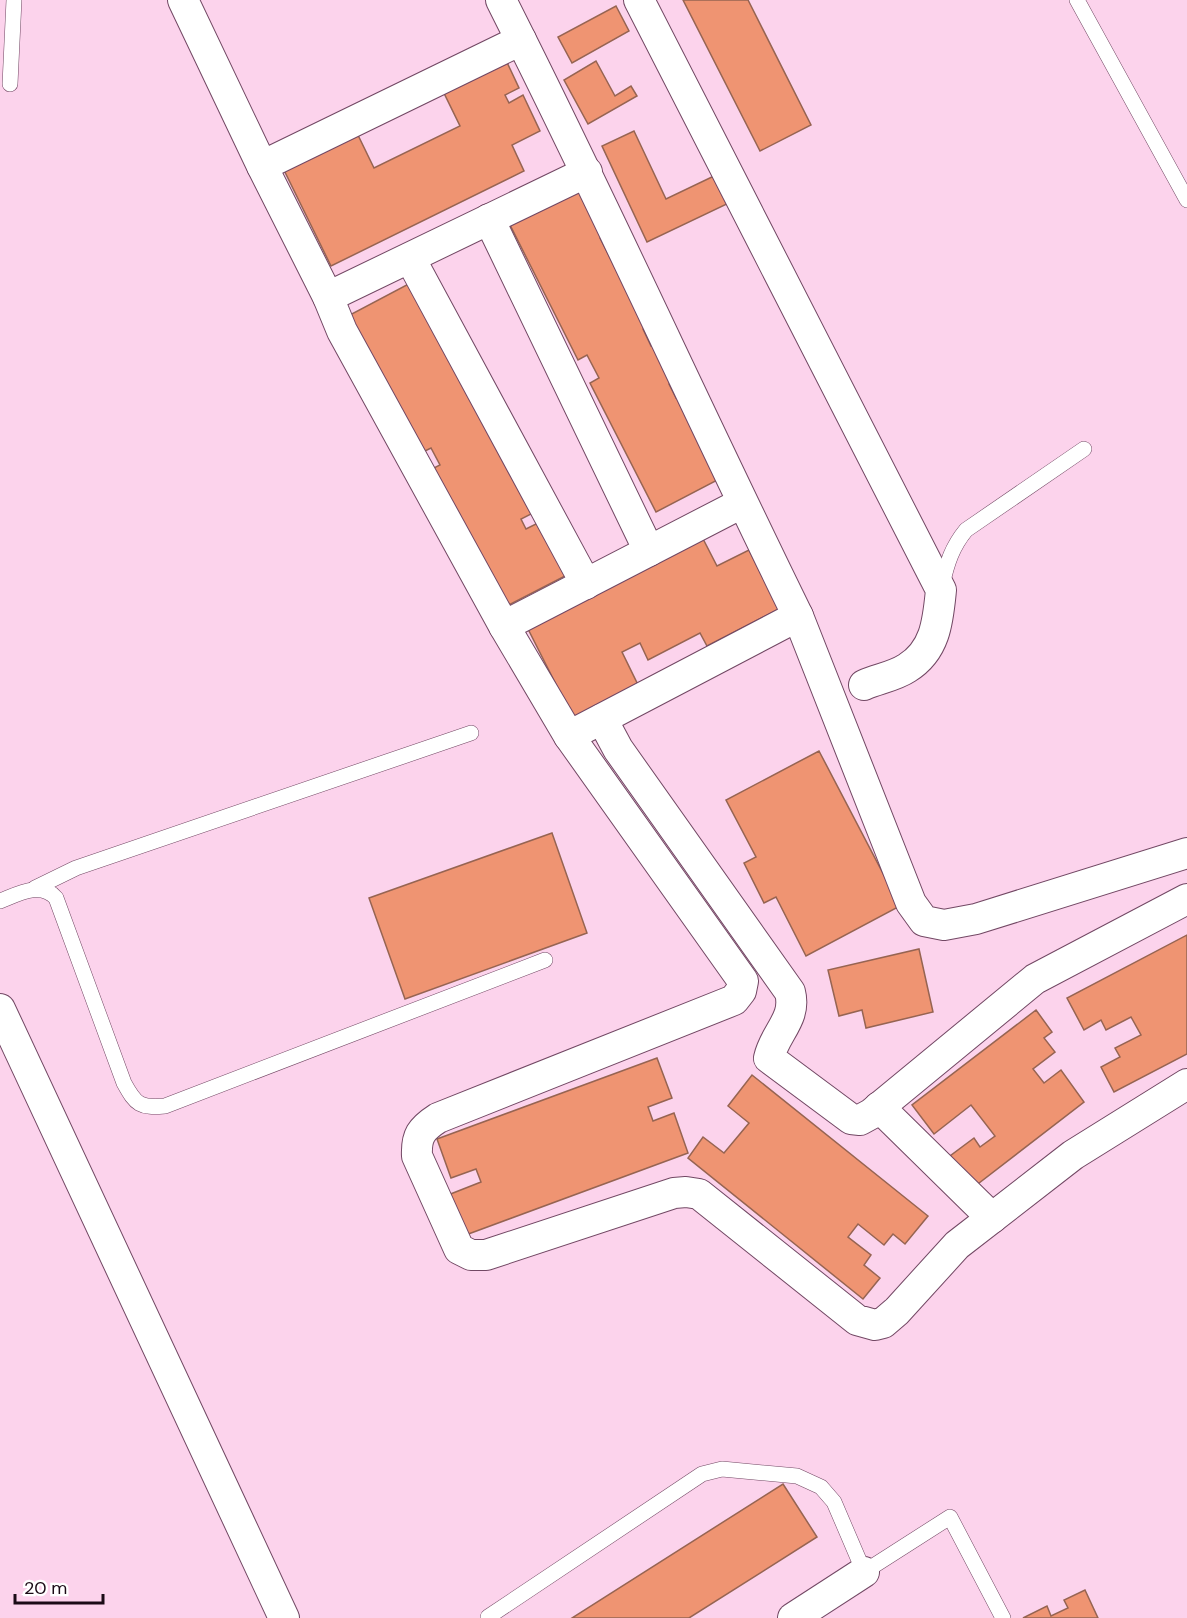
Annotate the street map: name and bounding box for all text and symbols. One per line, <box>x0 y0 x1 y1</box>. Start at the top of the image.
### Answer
scale bar <box>15 1567 104 1605</box>
text: 20 m <box>24 1576 67 1600</box>

